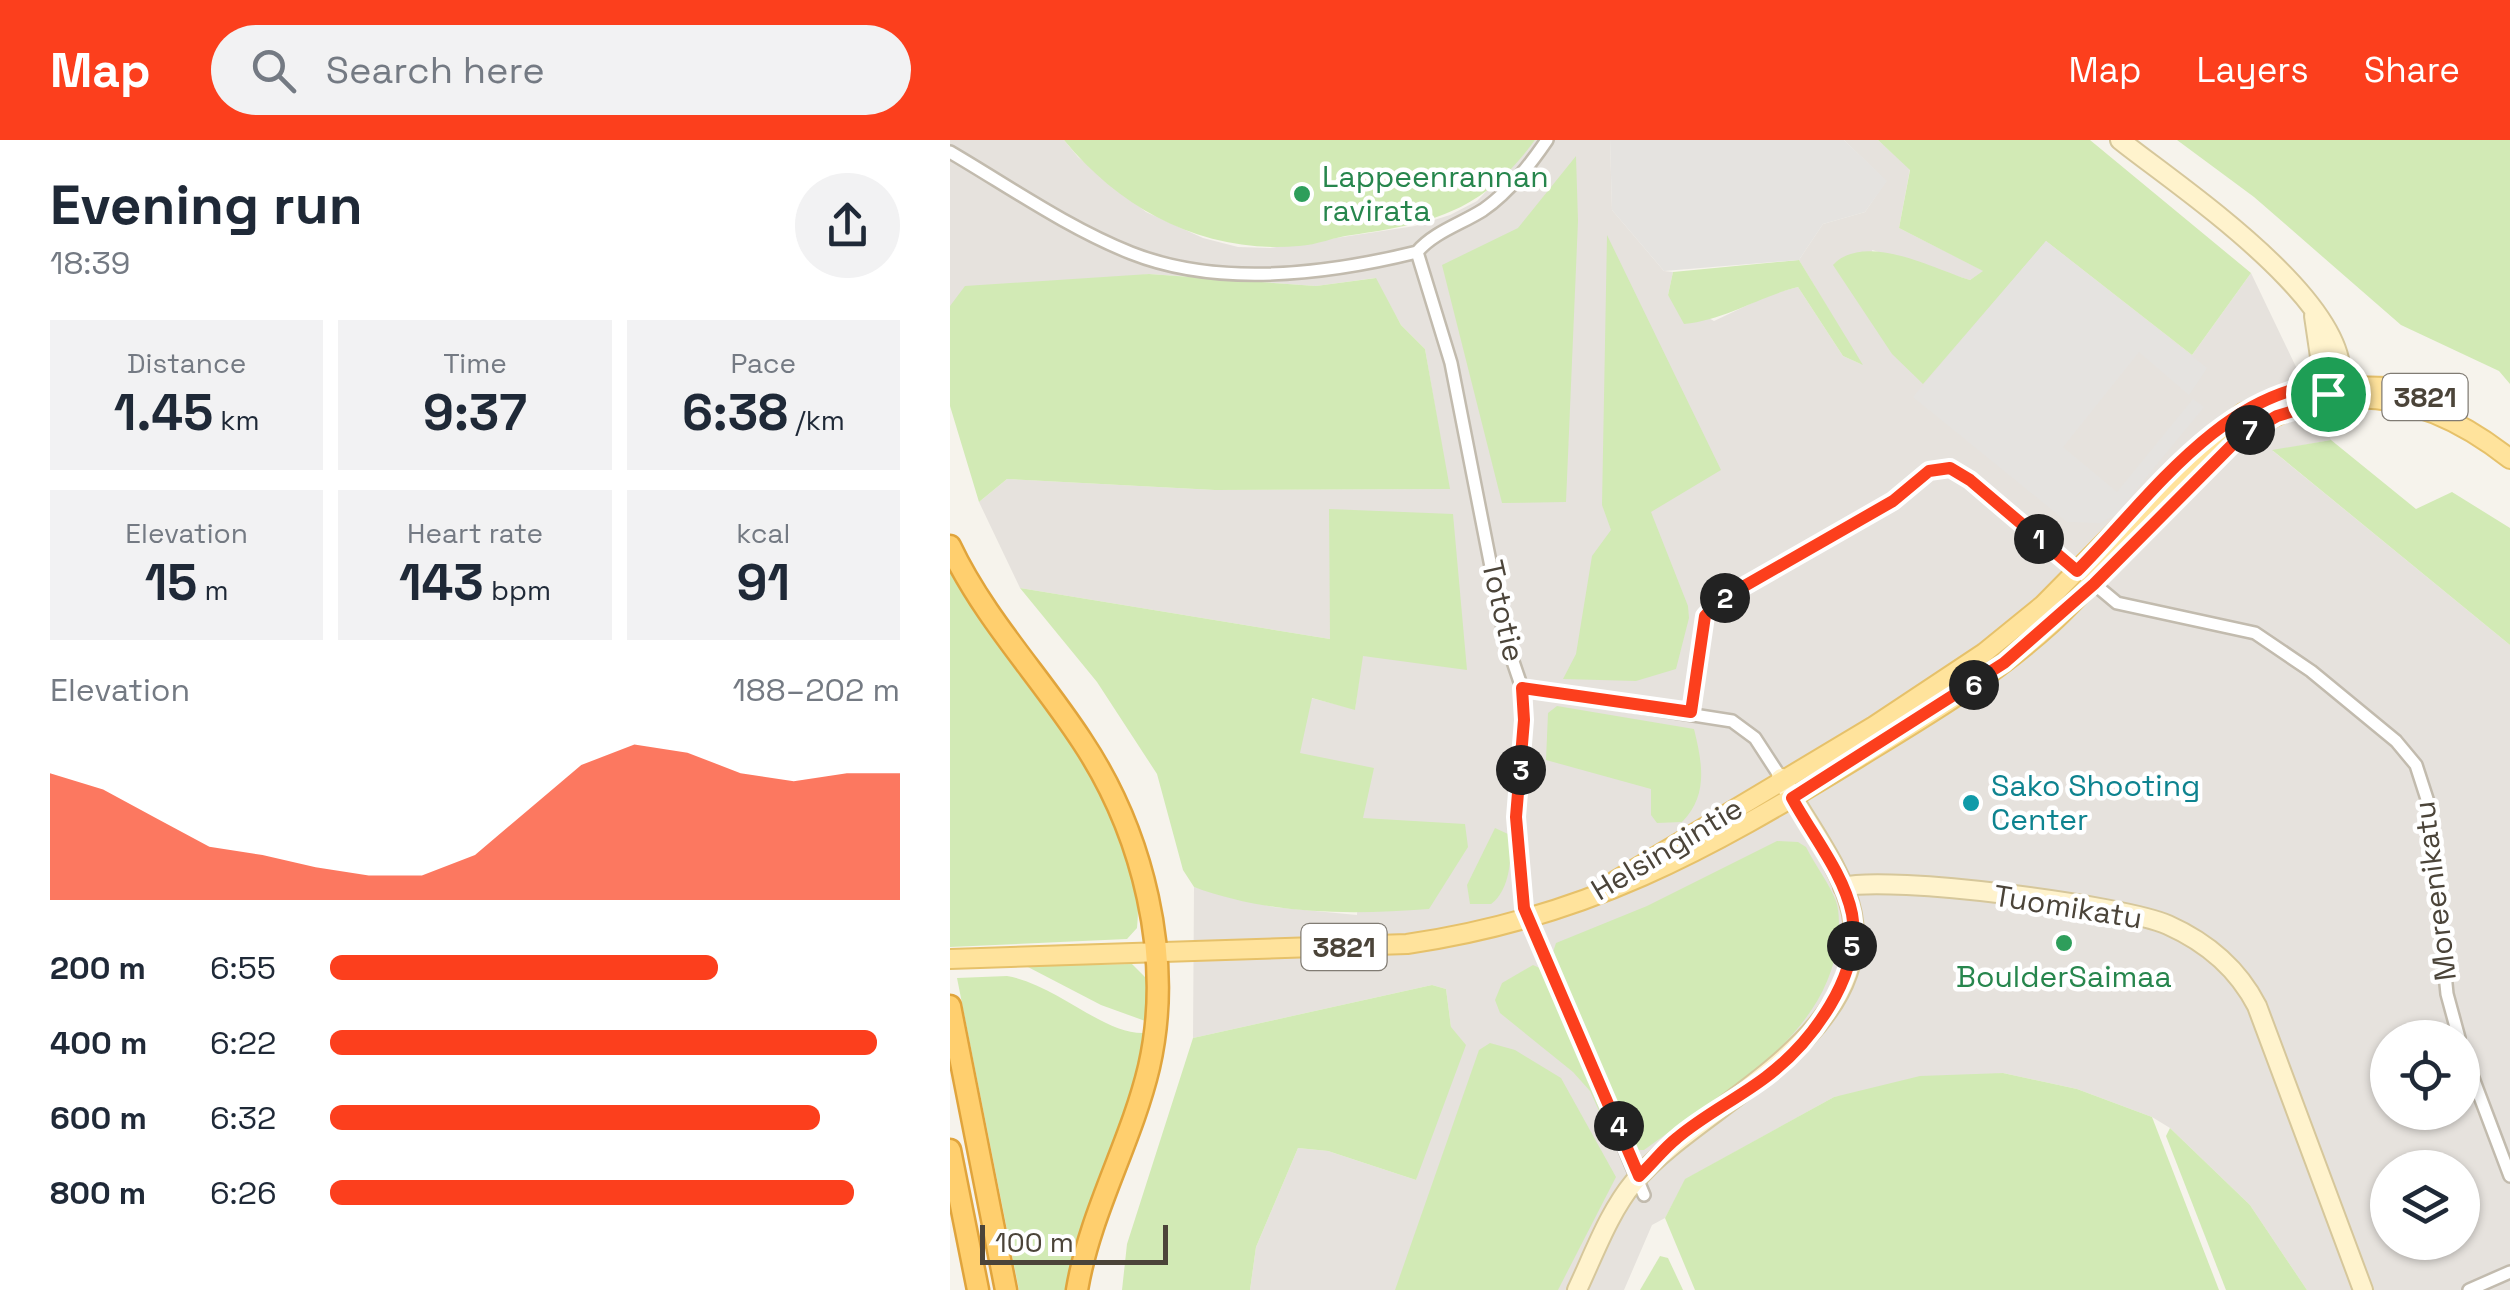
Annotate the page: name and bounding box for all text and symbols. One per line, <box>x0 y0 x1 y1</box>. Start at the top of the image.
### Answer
search box <box>211 25 911 115</box>
text: Map <box>50 40 151 101</box>
icon: search <box>246 43 301 98</box>
text: Search here <box>326 46 545 94</box>
text: Map <box>2068 48 2141 92</box>
text: Layers <box>2196 48 2309 92</box>
text: Share <box>2364 48 2460 92</box>
place label: Lappeenrannan ravirata <box>1322 157 1549 230</box>
text: Evening run <box>50 170 363 240</box>
button: share <box>795 173 900 278</box>
marker: Lappeenrannan ravirata <box>1291 183 1313 205</box>
text: 18:39 <box>50 243 130 283</box>
text: Distance <box>127 345 246 381</box>
text: Time <box>443 345 507 381</box>
text: Pace <box>731 345 796 381</box>
pin <box>2286 352 2371 437</box>
icon: arrive <box>2301 367 2356 422</box>
road number: 3821 <box>2382 374 2468 420</box>
text: 1.45 <box>114 381 213 445</box>
text: 9:37 <box>423 381 527 445</box>
text: 6:38 <box>682 381 788 445</box>
text: km <box>213 402 259 438</box>
text: /km <box>788 402 845 438</box>
pin: 7 <box>2225 405 2275 455</box>
text: 7 <box>2242 412 2258 448</box>
pin: 1 <box>2014 514 2064 564</box>
text: Elevation <box>125 515 248 551</box>
text: Heart rate <box>407 515 543 551</box>
text: kcal <box>736 515 790 551</box>
text: 1 <box>2033 521 2045 557</box>
text: 15 <box>145 551 197 615</box>
text: 143 <box>399 551 484 615</box>
text: 91 <box>737 551 790 615</box>
street label: Tototie <box>1473 556 1534 665</box>
text: m <box>197 572 229 608</box>
text: bpm <box>484 572 551 608</box>
pin: 2 <box>1700 573 1750 623</box>
text: 2 <box>1717 580 1733 616</box>
pin: 6 <box>1949 660 1999 710</box>
text: 6 <box>1965 667 1983 703</box>
text: Elevation <box>50 670 190 710</box>
text: 188–202 m <box>732 670 900 710</box>
pin: 3 <box>1496 745 1546 795</box>
text: 3 <box>1512 752 1530 788</box>
place label: Sako Shooting Center <box>1991 766 2200 839</box>
street label: Helsingintie <box>1584 788 1750 909</box>
marker: Sako Shooting Center <box>1960 792 1982 814</box>
street label: Moreenikatu <box>2404 799 2465 983</box>
street label: Tuomikatu <box>1991 876 2145 937</box>
pin: 5 <box>1827 921 1877 971</box>
road number: 3821 <box>1302 924 1386 970</box>
text: 5 <box>1844 928 1860 964</box>
marker: BoulderSaimaa <box>2053 932 2075 954</box>
text: 200 m <box>50 948 146 988</box>
text: 6:55 <box>210 948 276 988</box>
place label: BoulderSaimaa <box>1956 957 2172 996</box>
map controls <box>2370 1020 2480 1260</box>
button: locate <box>2370 1020 2480 1130</box>
text: 400 m <box>50 1023 147 1063</box>
text: 6:22 <box>210 1023 276 1063</box>
text: 600 m <box>50 1098 147 1138</box>
text: 6:32 <box>210 1098 276 1138</box>
pin: 4 <box>1594 1101 1644 1151</box>
text: 4 <box>1610 1108 1628 1144</box>
button: layers <box>2370 1150 2480 1260</box>
text: 800 m <box>50 1173 146 1213</box>
text: 6:26 <box>210 1173 277 1213</box>
scale bar <box>980 1220 1168 1264</box>
text: 100 m <box>995 1224 1074 1260</box>

